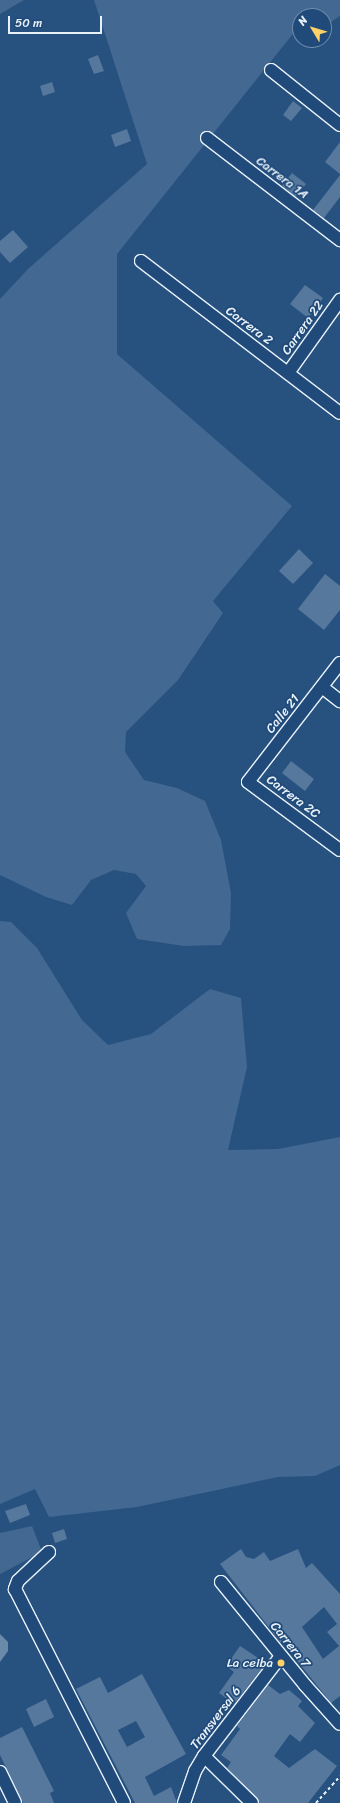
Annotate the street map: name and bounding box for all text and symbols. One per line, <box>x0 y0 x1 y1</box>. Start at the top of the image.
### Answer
scale bar <box>10 8 104 34</box>
north arrow <box>292 8 332 48</box>
text: 50 m <box>15 12 42 34</box>
text: N <box>293 12 313 30</box>
street label: Carrera 1A <box>253 153 311 203</box>
street label: Carrera 22 <box>279 298 327 358</box>
street label: Carrera 2 <box>222 303 276 349</box>
street label: Calle 21 <box>263 691 303 737</box>
street label: Carrera 2C <box>263 772 323 822</box>
street label: Carrera 7 <box>267 1619 313 1671</box>
place label: La ceiba <box>227 1655 273 1671</box>
marker: La ceiba <box>276 1658 286 1668</box>
street label: Transversal 6 <box>187 1684 245 1752</box>

